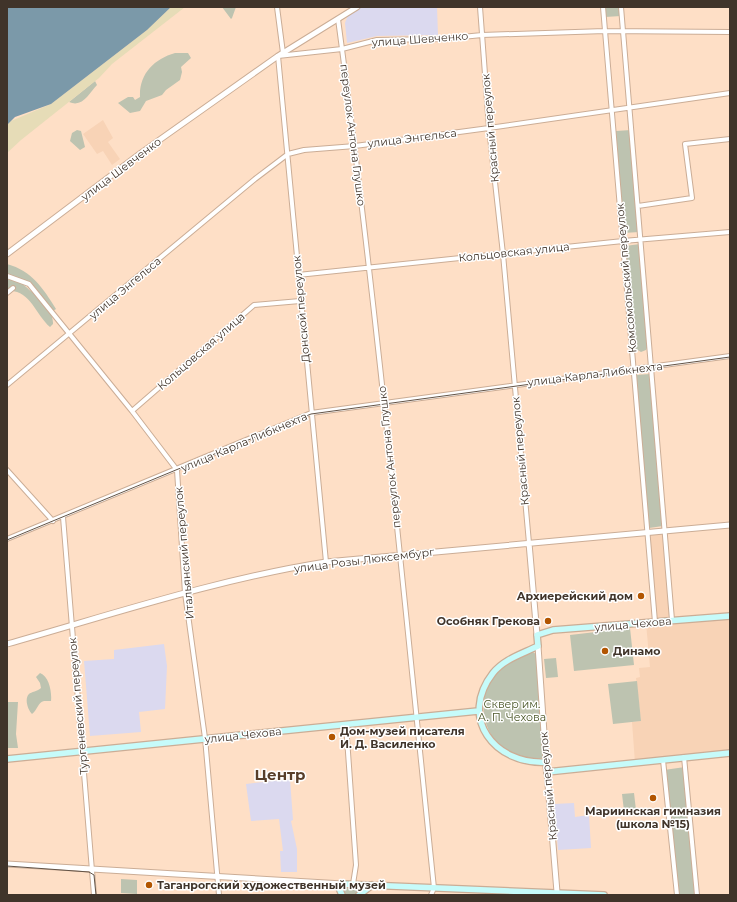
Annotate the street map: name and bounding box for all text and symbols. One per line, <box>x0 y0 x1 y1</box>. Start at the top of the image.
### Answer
street label: улица Шевченко <box>370 29 469 49</box>
street label: переулок Антона Глушко <box>337 63 369 207</box>
street label: Красный переулок <box>478 73 502 183</box>
street label: улица Энгельса <box>366 126 457 151</box>
street label: улица Шевченко <box>77 134 164 204</box>
street label: Комсомольский переулок <box>612 202 640 353</box>
street label: Кольцовская улица <box>458 239 570 265</box>
street label: улица Энгельса <box>85 254 164 323</box>
street label: Донской переулок <box>289 254 313 363</box>
street label: Кольцовская улица <box>154 309 248 393</box>
street label: улица Карла Либкнехта <box>526 359 663 389</box>
street label: переулок Антона Глушко <box>375 385 403 529</box>
street label: Красный переулок <box>508 396 532 506</box>
street label: улица Карла Либкнехта <box>178 409 309 475</box>
street label: Итальянский переулок <box>171 486 197 620</box>
street label: улица Розы Люксембург <box>292 544 436 576</box>
place label: Архиерейский дом <box>517 589 633 603</box>
marker: Архиерейский дом <box>636 591 646 601</box>
place label: Особняк Грекова <box>437 614 540 628</box>
street label: улица Чехова <box>593 614 672 634</box>
marker: Особняк Грекова <box>543 616 553 626</box>
street label: Тургеневский переулок <box>65 636 91 775</box>
place label: Динамо <box>613 644 660 658</box>
marker: Динамо <box>600 646 610 656</box>
park label: Сквер им. А. П. Чехова <box>478 697 546 724</box>
street label: улица Чехова <box>203 724 282 746</box>
place label: Дом-музей писателя И. Д. Василенко <box>340 724 465 751</box>
street label: Красный переулок <box>536 731 560 841</box>
marker: Дом-музей писателя И. Д. Василенко <box>327 732 337 742</box>
district label: Центр <box>254 765 306 784</box>
marker: Мариинская гимназия (школа №15) <box>648 793 658 803</box>
place label: Мариинская гимназия (школа №15) <box>585 804 721 831</box>
place label: Таганрогский художественный музей <box>157 878 386 892</box>
marker: Таганрогский художественный музей <box>144 880 154 890</box>

